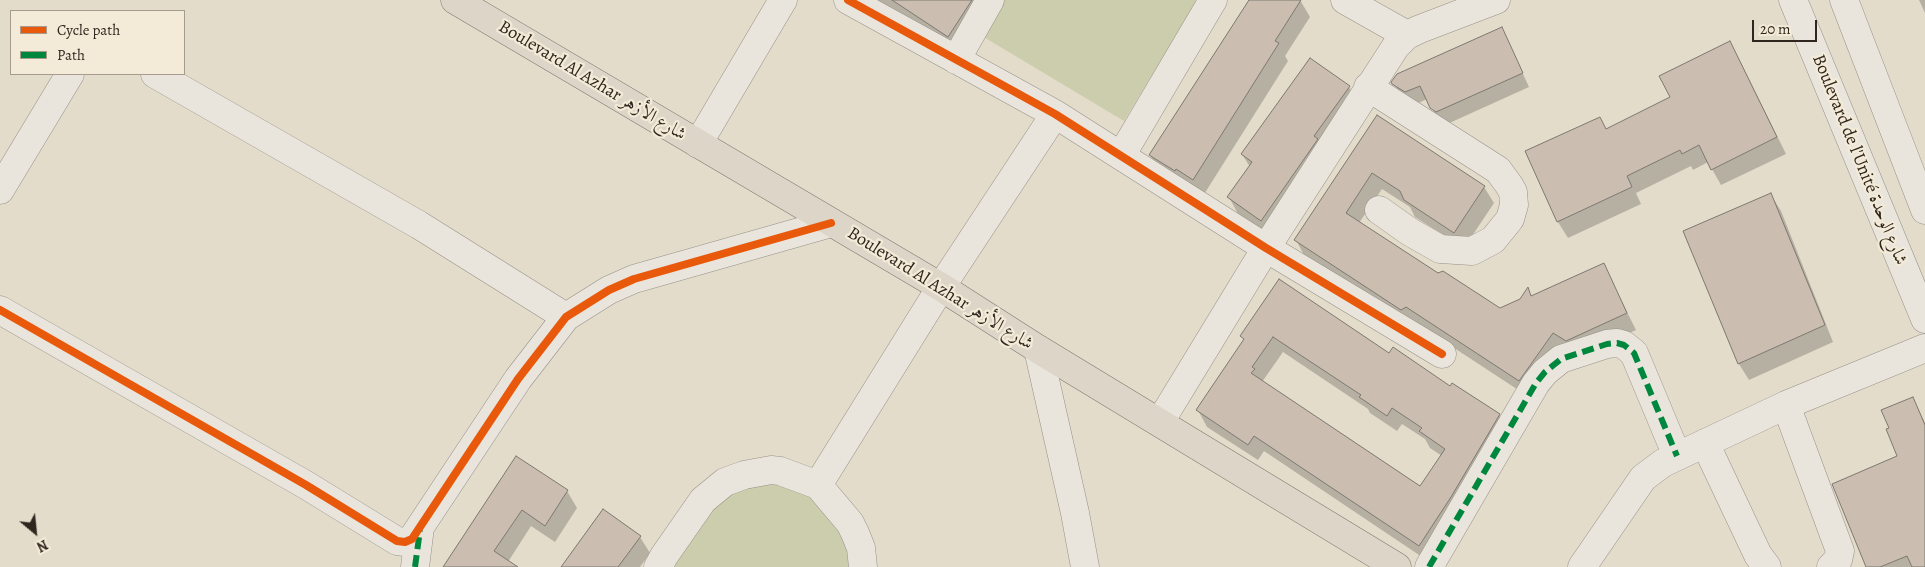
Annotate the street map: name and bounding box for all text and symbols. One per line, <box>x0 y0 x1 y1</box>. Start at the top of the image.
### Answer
legend <box>10 10 185 75</box>
scale bar <box>1755 10 1820 42</box>
street label: Boulevard Al Azhar شارع الأزهر <box>494 16 690 146</box>
text: 20 m <box>1760 19 1791 39</box>
text: Cycle path <box>57 20 120 40</box>
text: Path <box>57 45 85 65</box>
street label: Boulevard de l'Unité شارع الوحدة <box>1807 52 1911 268</box>
street label: Boulevard Al Azhar شارع الأزهر <box>843 223 1037 355</box>
north arrow <box>10 507 60 557</box>
text: N <box>33 535 51 556</box>

